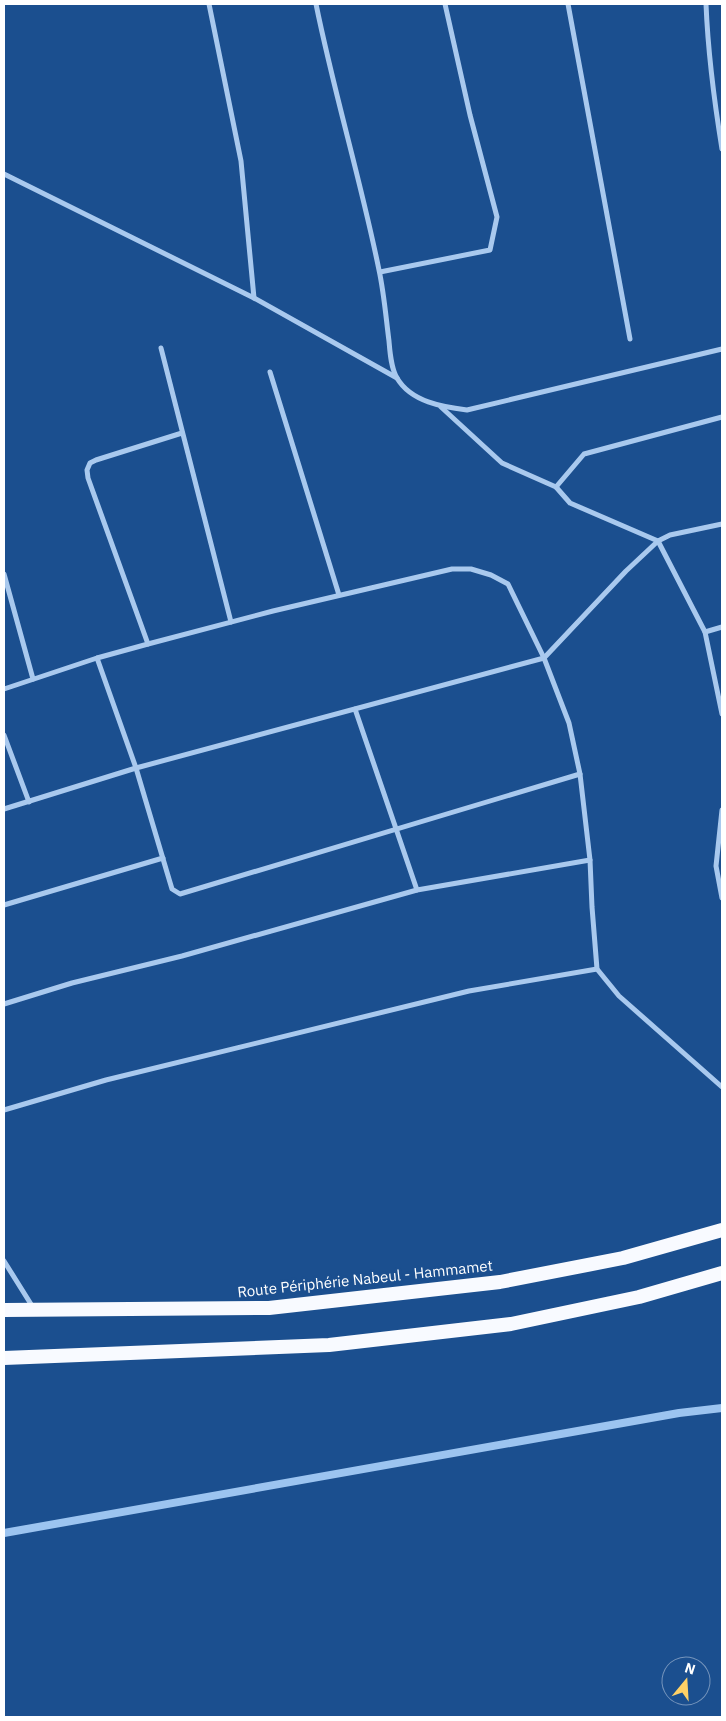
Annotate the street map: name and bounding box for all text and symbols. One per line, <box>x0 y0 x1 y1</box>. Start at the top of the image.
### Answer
street label: Route Périphérie Nabeul - Hammamet <box>236 1256 494 1301</box>
north arrow <box>661 1656 711 1706</box>
text: N <box>682 1659 698 1679</box>

